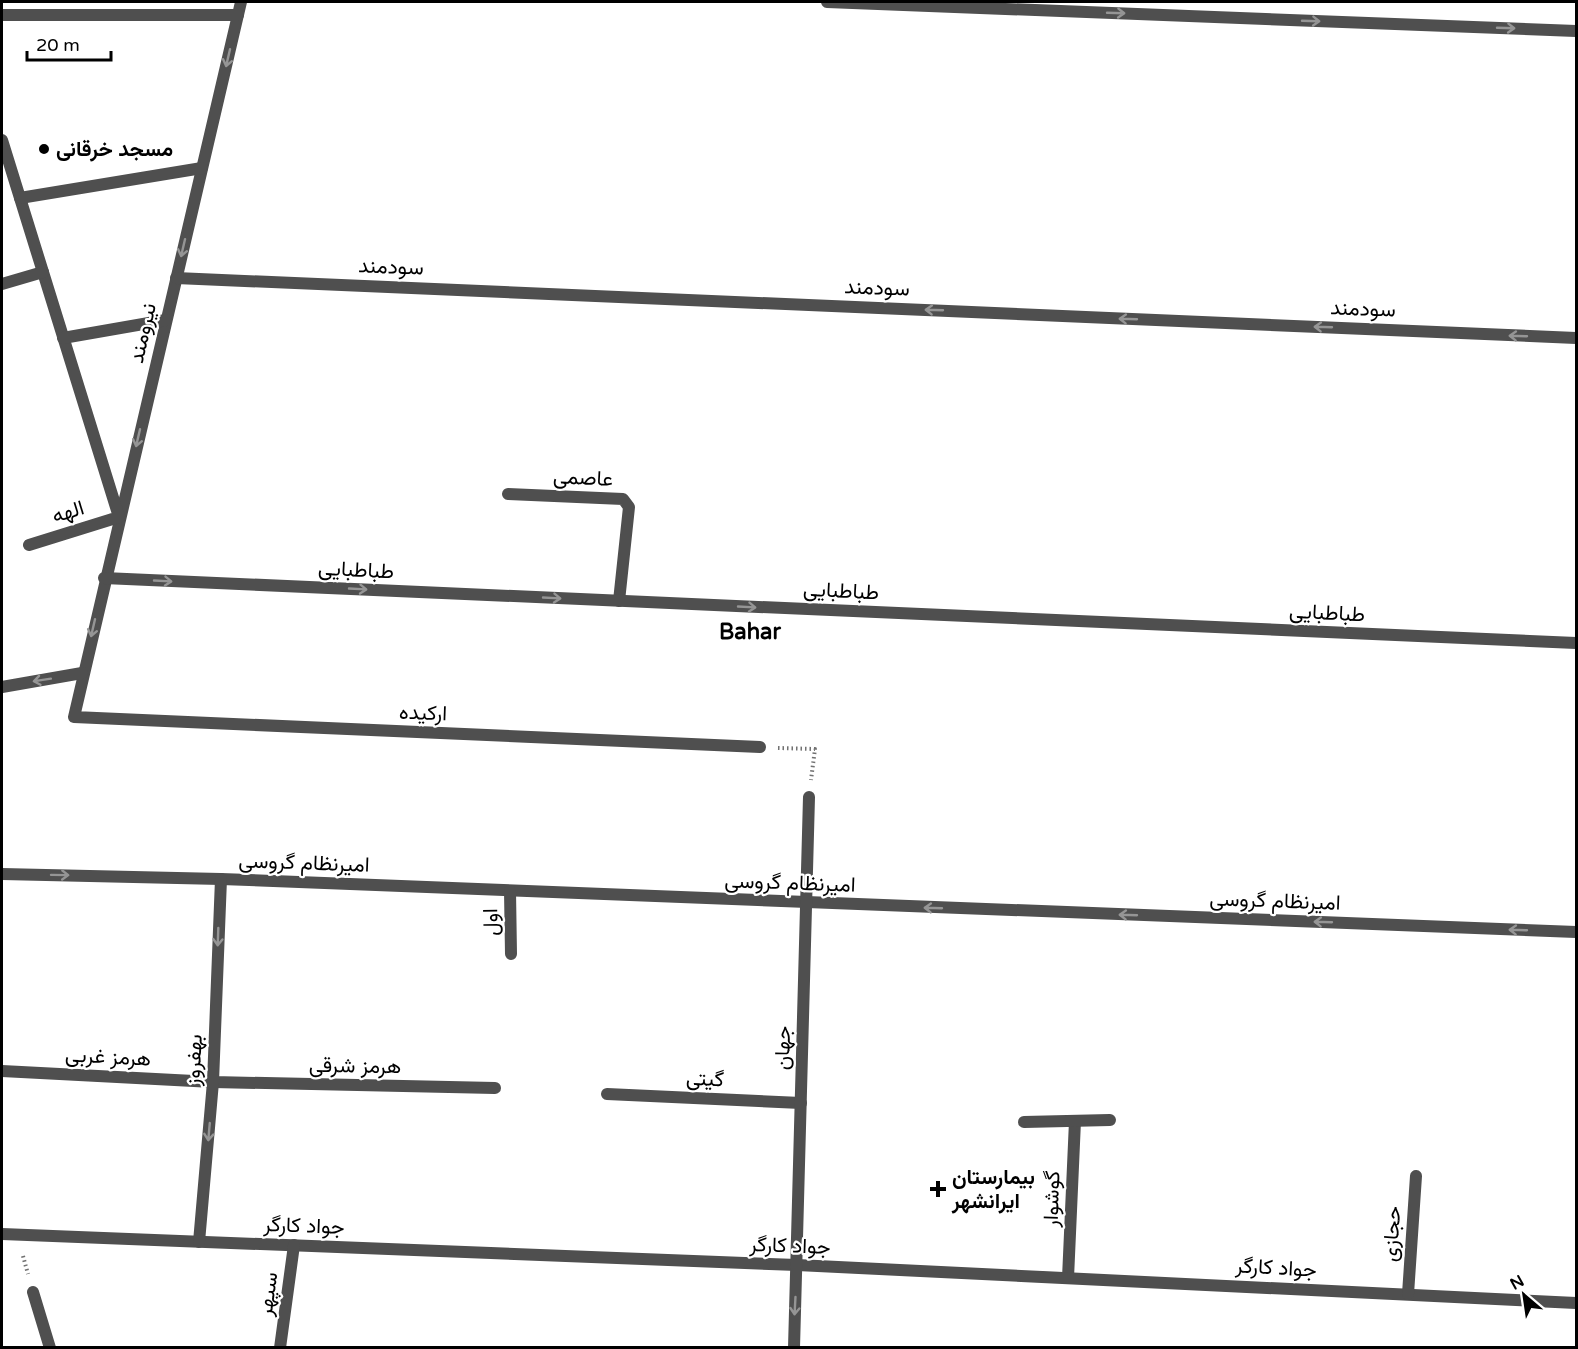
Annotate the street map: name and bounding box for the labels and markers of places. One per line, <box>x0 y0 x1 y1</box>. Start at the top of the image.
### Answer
place label: مسجد خرقانی <box>56 137 173 162</box>
marker: مسجد خرقانی <box>37 142 51 156</box>
place label: بیمارستان ایرانشهر <box>951 1165 1035 1214</box>
marker: بیمارستان ایرانشهر <box>929 1180 947 1198</box>

